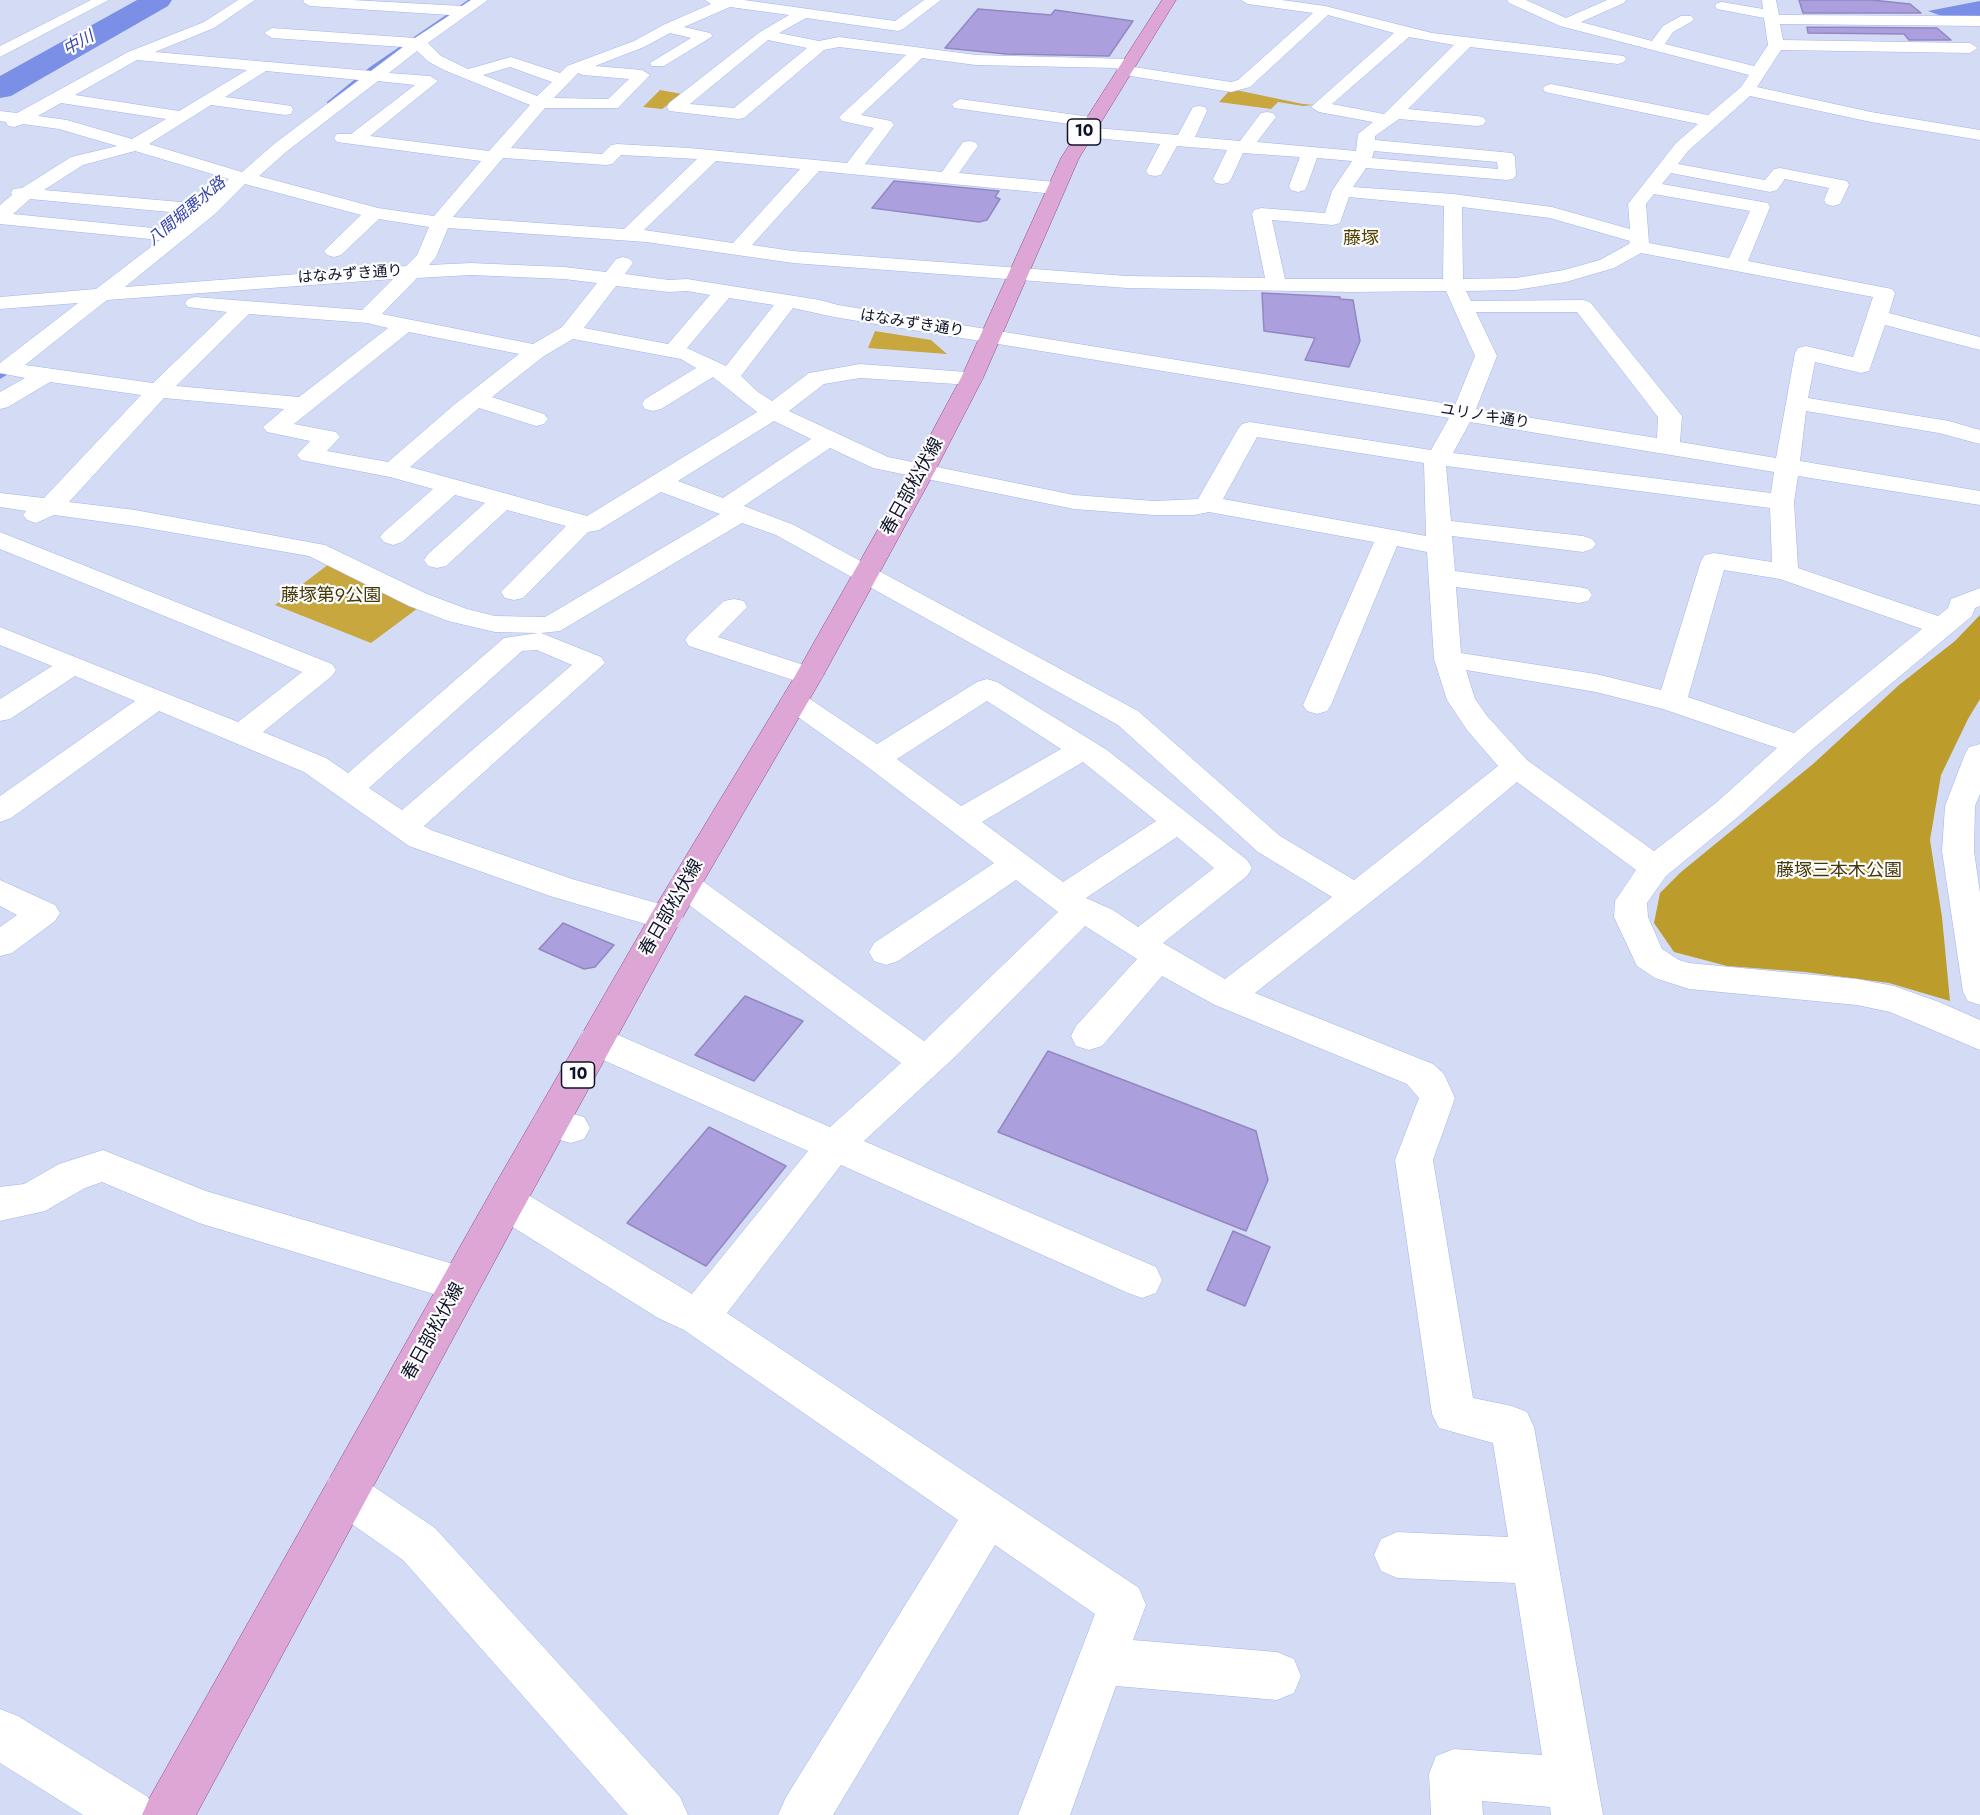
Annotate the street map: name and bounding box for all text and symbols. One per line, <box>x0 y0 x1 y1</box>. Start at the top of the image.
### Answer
water label: 中川 <box>60 28 98 60</box>
road number: 10 <box>1068 119 1100 145</box>
water label: 八間堀悪水路 <box>144 174 230 250</box>
district label: 藤塚 <box>1343 229 1379 251</box>
street label: はなみずき通り <box>297 262 403 288</box>
street label: はなみずき通り <box>859 307 965 341</box>
street label: ユリノキ通り <box>1439 401 1531 433</box>
street label: 春日部松伏線 <box>877 435 949 539</box>
park label: 藤塚第９公園 <box>281 586 381 608</box>
street label: 春日部松伏線 <box>636 856 708 960</box>
park label: 藤塚三本木公園 <box>1776 861 1902 883</box>
road number: 10 <box>562 1062 594 1088</box>
street label: 春日部松伏線 <box>398 1280 470 1384</box>

